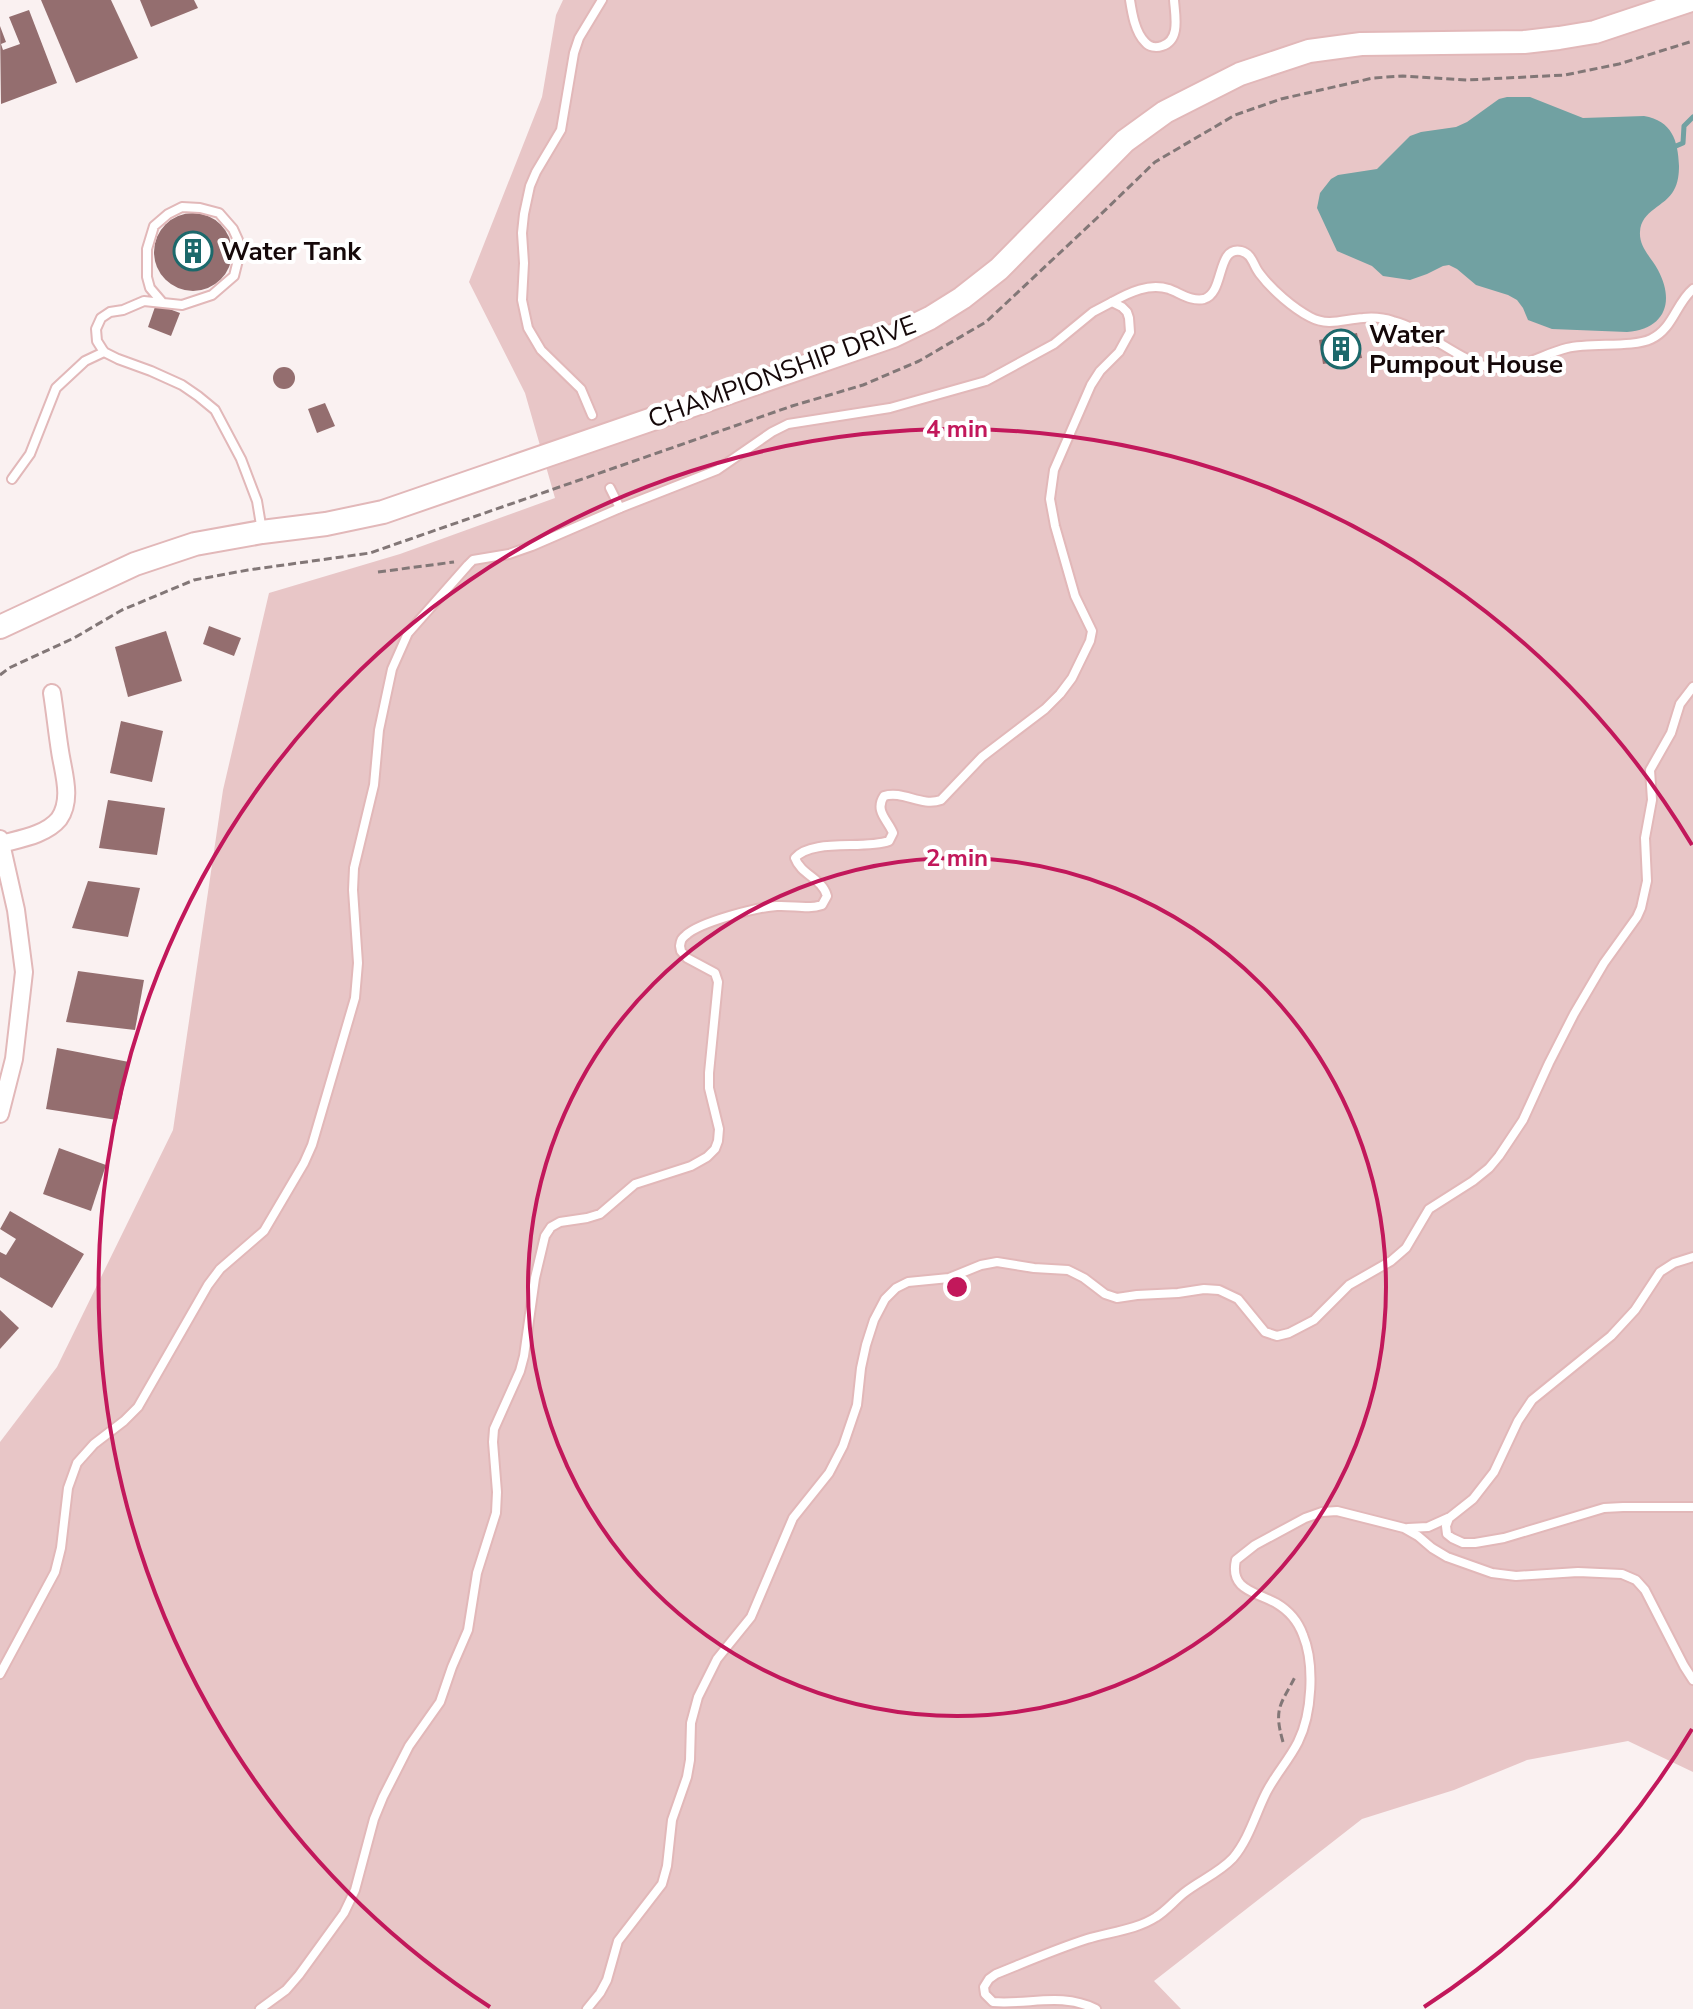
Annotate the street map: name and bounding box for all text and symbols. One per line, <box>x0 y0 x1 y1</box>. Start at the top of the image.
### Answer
building icon: Water Tank <box>172 230 214 272</box>
place label: Water Tank <box>221 234 362 269</box>
street label: CHAMPIONSHIP DRIVE <box>643 307 921 437</box>
place label: Water Pumpout House <box>1369 317 1563 382</box>
building icon: Water Pumpout House <box>1320 328 1362 370</box>
text: 4 min <box>926 413 988 445</box>
text: 2 min <box>926 842 988 874</box>
centre of rings <box>943 1273 971 1301</box>

